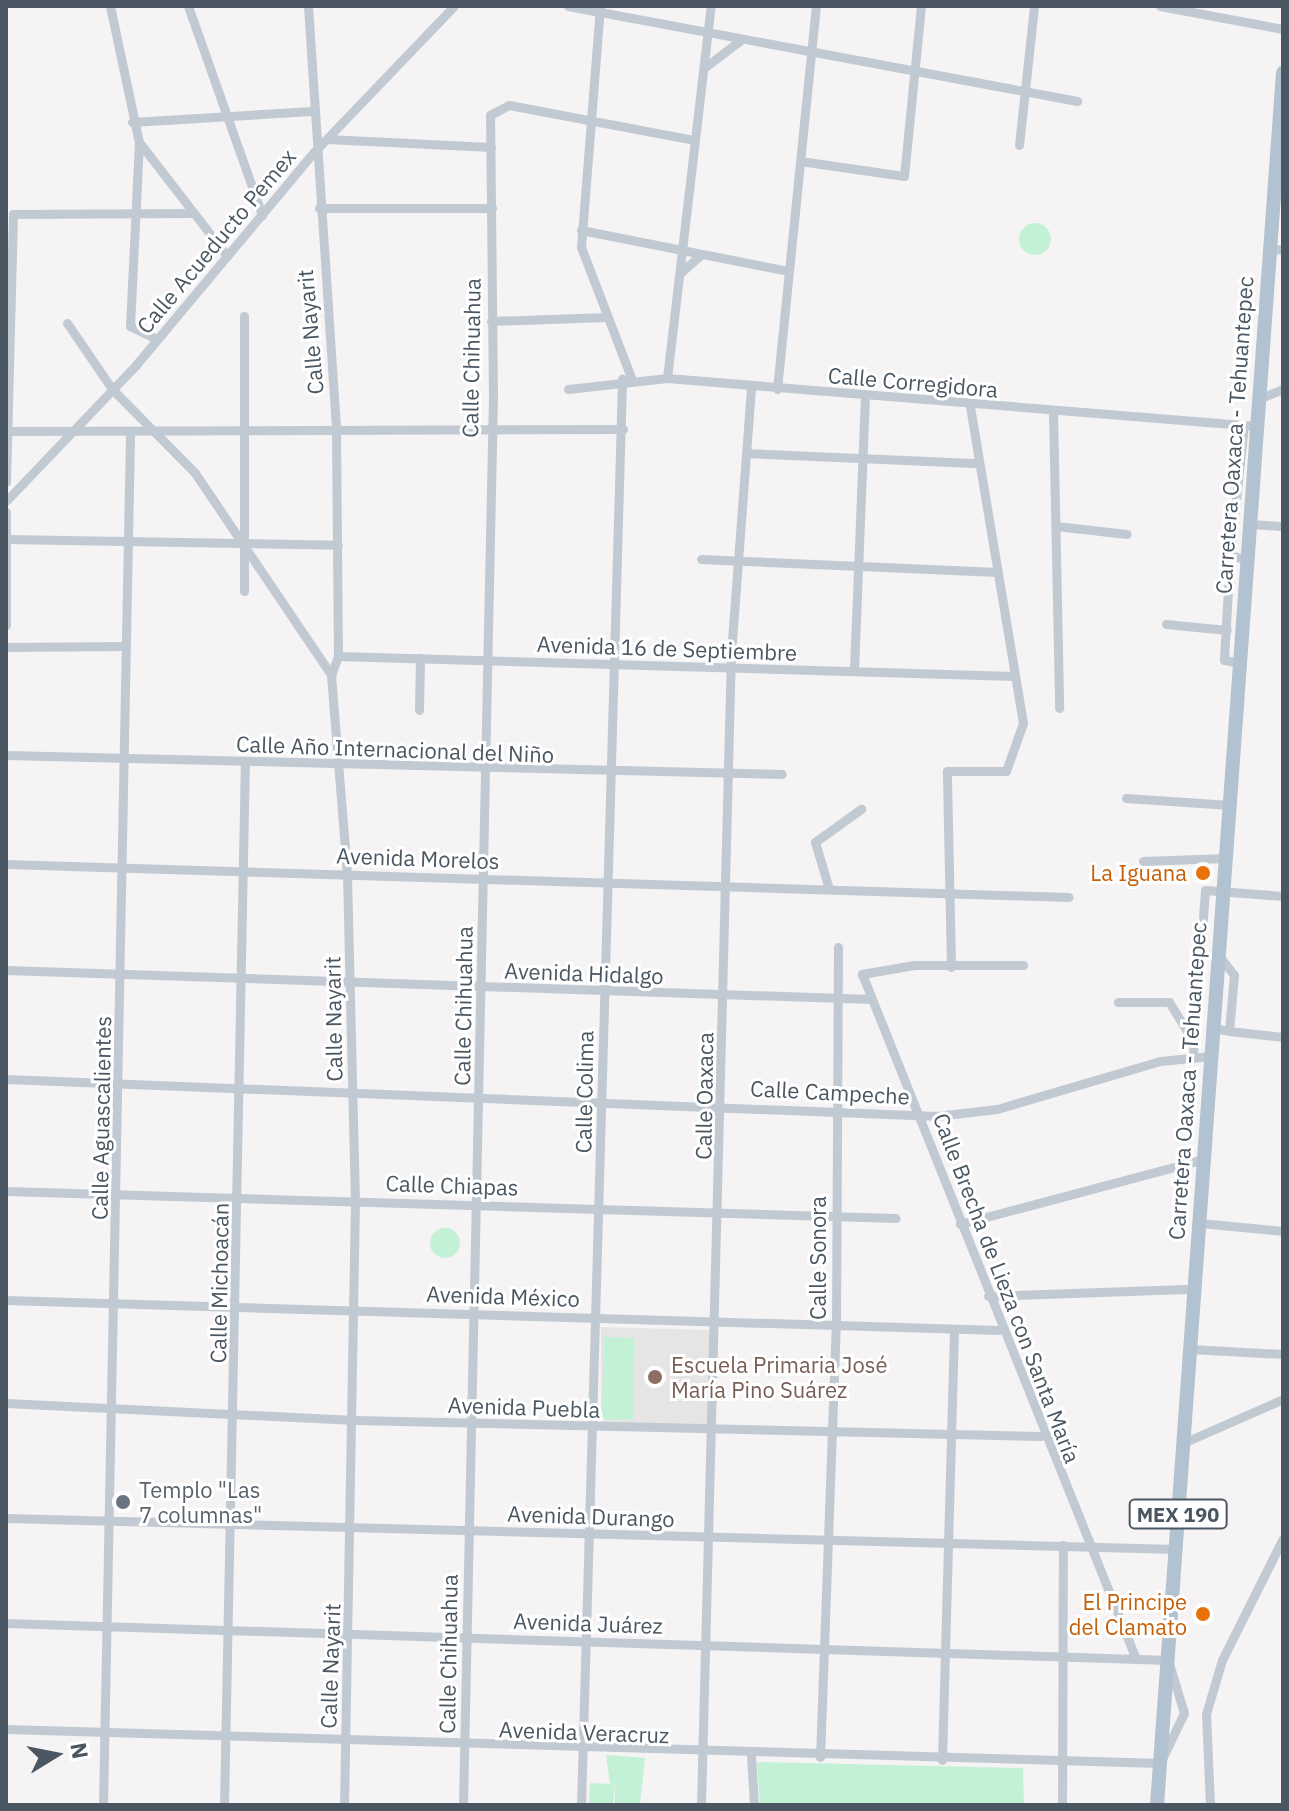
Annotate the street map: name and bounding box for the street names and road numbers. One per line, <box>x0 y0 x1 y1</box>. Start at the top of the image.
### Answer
street label: Calle Acueducto Pemex <box>131 143 301 339</box>
street label: Calle Nayarit <box>291 268 329 396</box>
street label: Carretera Oaxaca - Tehuantepec <box>1210 275 1258 595</box>
street label: Calle Chihuahua <box>456 278 486 438</box>
street label: Calle Corregidora <box>827 361 999 403</box>
street label: Avenida 16 de Septiembre <box>536 630 798 666</box>
street label: Calle Año Internacional del Niño <box>236 730 554 768</box>
street label: Avenida Morelos <box>336 842 500 874</box>
street label: Carretera Oaxaca - Tehuantepec <box>1163 921 1211 1241</box>
street label: Calle Chihuahua <box>448 926 478 1086</box>
street label: Calle Nayarit <box>319 956 347 1082</box>
street label: Avenida Hidalgo <box>504 957 664 989</box>
street label: Calle Aguascalientes <box>86 1016 116 1220</box>
street label: Calle Colima <box>570 1030 598 1154</box>
street label: Calle Oaxaca <box>690 1032 718 1160</box>
street label: Calle Campeche <box>750 1075 910 1109</box>
street label: Calle Brecha de Lieza con Santa María <box>928 1109 1086 1467</box>
street label: Calle Chiapas <box>385 1169 519 1201</box>
street label: Calle Sonora <box>805 1196 831 1320</box>
street label: Calle Michoacán <box>204 1202 234 1364</box>
street label: Avenida México <box>426 1280 580 1312</box>
street label: Avenida Puebla <box>447 1391 601 1423</box>
road number: MEX 190 <box>1128 1498 1228 1530</box>
street label: Avenida Durango <box>507 1500 675 1532</box>
street label: Calle Chihuahua <box>433 1574 463 1734</box>
street label: Calle Nayarit <box>315 1603 345 1729</box>
street label: Avenida Juárez <box>513 1607 663 1639</box>
street label: Avenida Veracruz <box>498 1716 670 1748</box>

